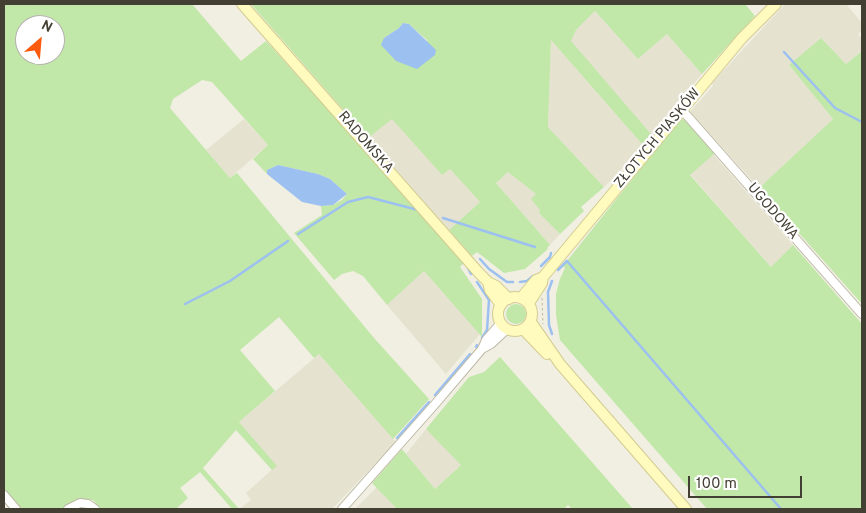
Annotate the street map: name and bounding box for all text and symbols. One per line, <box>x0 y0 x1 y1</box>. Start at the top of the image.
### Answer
north arrow <box>15 15 65 65</box>
text: N <box>38 17 55 37</box>
street label: ZŁOTYCH PIASKÓW <box>611 86 705 192</box>
street label: RADOMSKA <box>334 109 396 177</box>
street label: UGODOWA <box>743 180 801 244</box>
scale bar <box>691 466 805 498</box>
text: 100 m <box>696 475 737 494</box>

